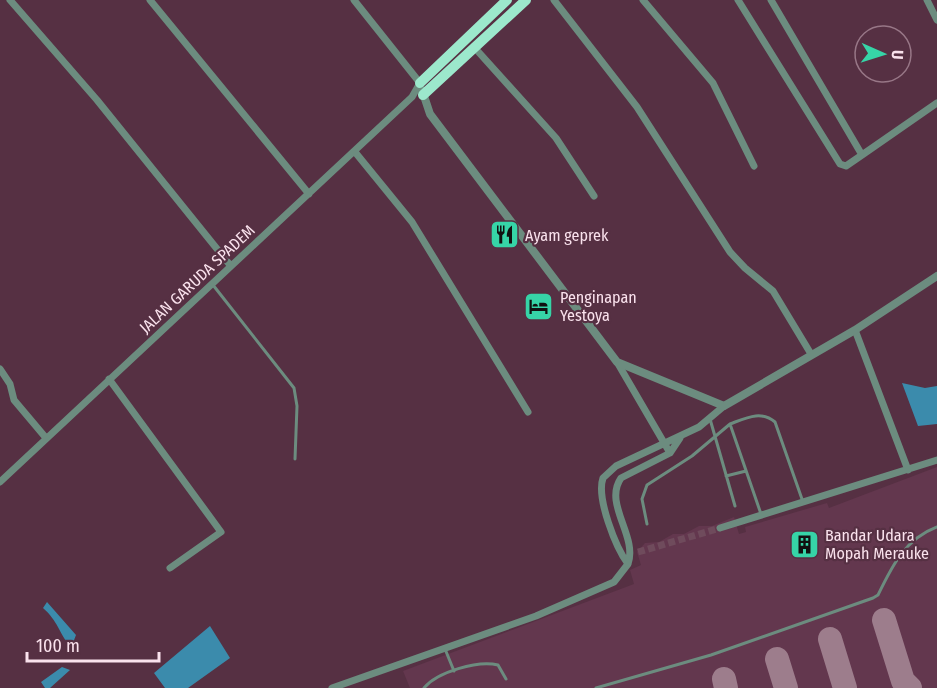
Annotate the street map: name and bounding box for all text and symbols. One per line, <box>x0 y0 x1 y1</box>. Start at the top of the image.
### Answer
north arrow <box>853 24 913 84</box>
text: U <box>888 50 907 60</box>
restaurant icon: Ayam geprek <box>488 219 520 251</box>
street label: JALAN GARUDA SPADEM <box>135 221 259 337</box>
place label: Ayam geprek <box>525 226 609 245</box>
place label: Penginapan Yestoya <box>560 288 637 325</box>
hotel icon: Penginapan Yestoya <box>523 290 555 322</box>
place label: Bandar Udara Mopah Merauke <box>825 526 929 563</box>
building icon: Bandar Udara Mopah Merauke <box>788 528 820 560</box>
scale bar <box>27 625 159 663</box>
text: 100 m <box>36 635 80 657</box>

